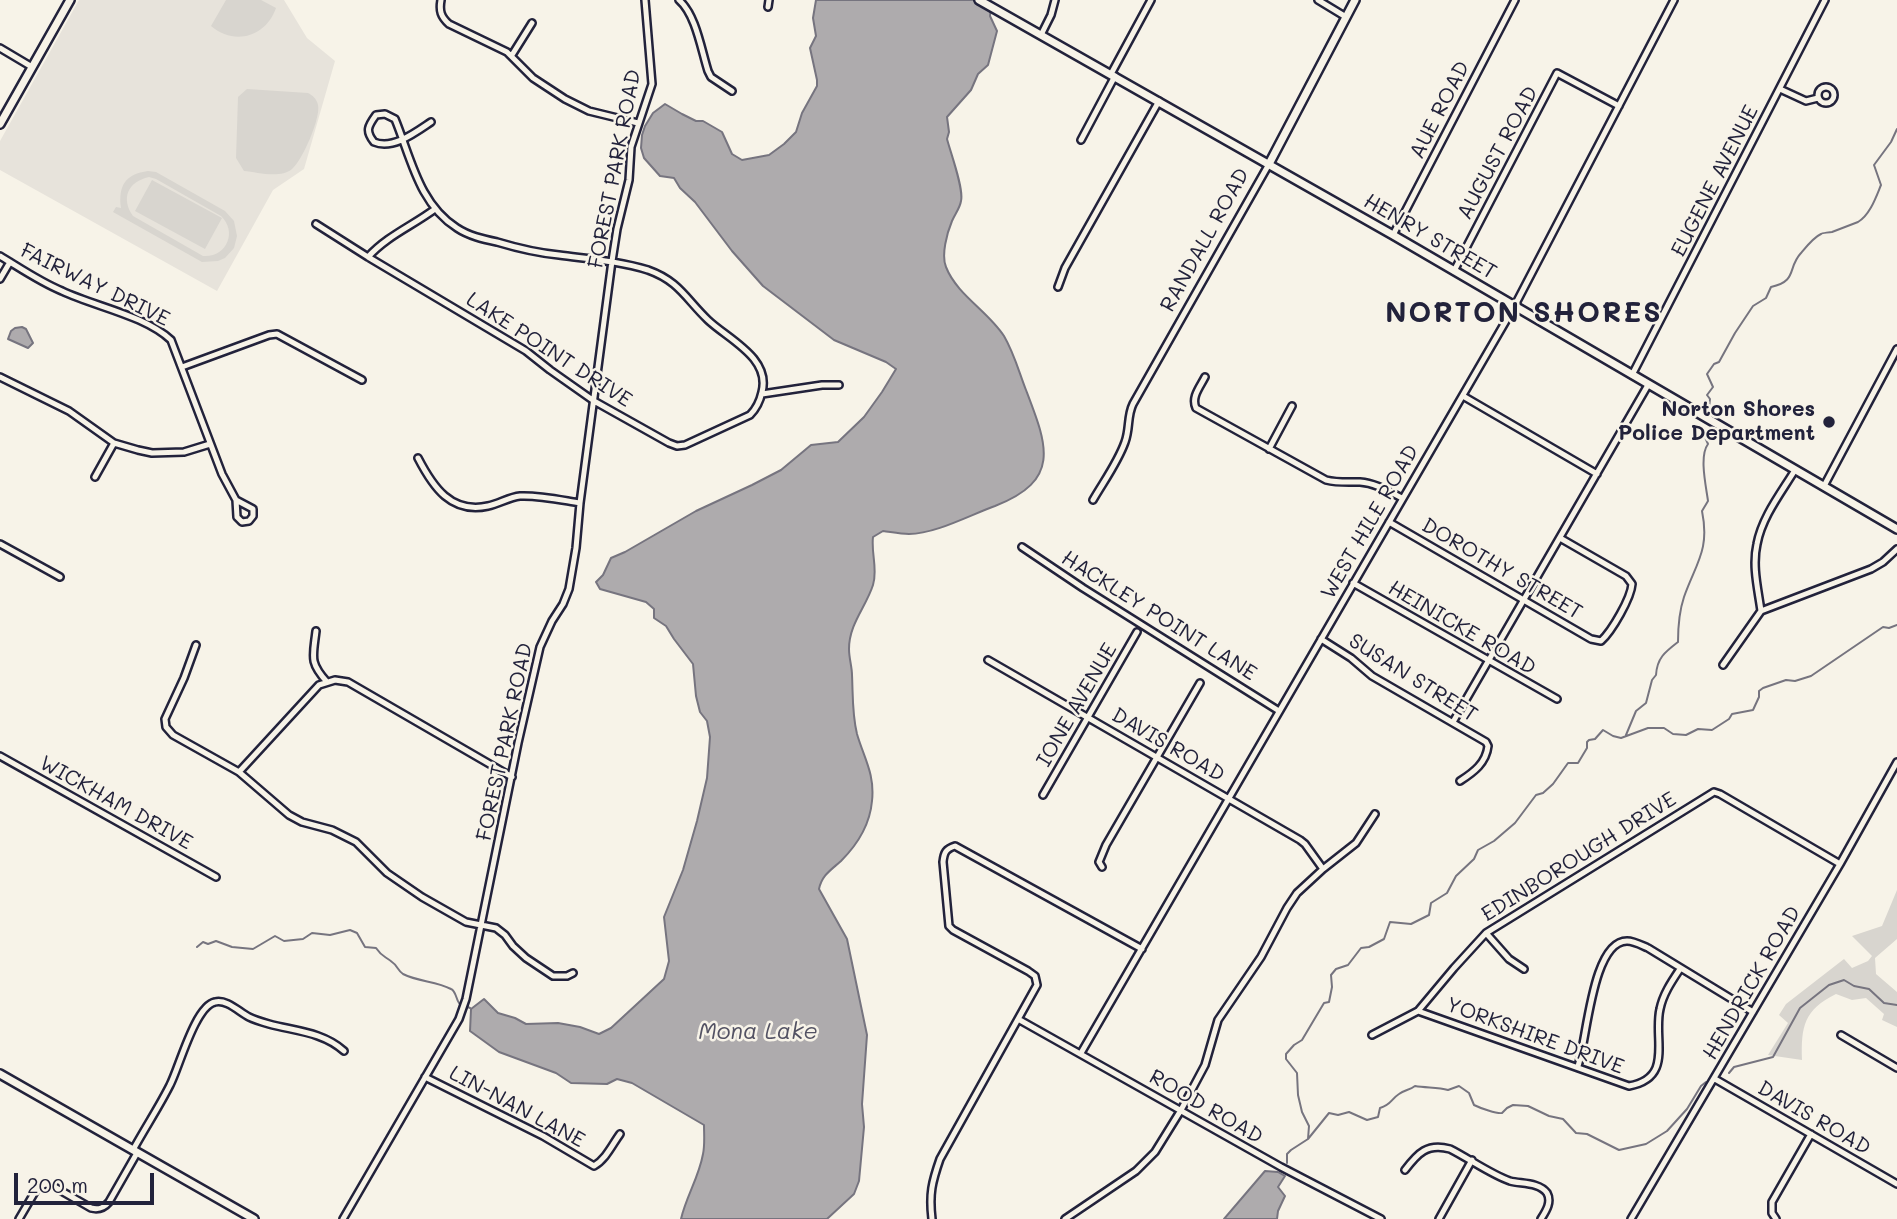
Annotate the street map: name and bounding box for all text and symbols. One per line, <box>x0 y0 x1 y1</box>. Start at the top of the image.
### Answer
street label: AUE ROAD <box>1405 57 1475 163</box>
street label: FOREST PARK ROAD <box>583 68 647 270</box>
street label: AUGUST ROAD <box>1452 82 1544 224</box>
street label: EUGENE AVENUE <box>1666 101 1764 261</box>
street label: RANDALL ROAD <box>1155 164 1255 316</box>
street label: HENRY STREET <box>1359 189 1501 285</box>
street label: FAIRWAY DRIVE <box>16 238 174 332</box>
street label: LAKE POINT DRIVE <box>462 287 636 413</box>
district label: NORTON SHORES <box>1387 296 1661 330</box>
place label: Norton Shores Police Department <box>1618 397 1815 447</box>
marker: Norton Shores Police Department <box>1821 414 1837 430</box>
street label: WEST HILE ROAD <box>1316 440 1424 604</box>
street label: DOROTHY STREET <box>1417 513 1587 625</box>
street label: HACKLEY POINT LANE <box>1057 546 1261 686</box>
street label: HEINICKE ROAD <box>1384 575 1540 681</box>
street label: SUSAN STREET <box>1344 628 1482 728</box>
street label: IONE AVENUE <box>1031 639 1123 771</box>
street label: FOREST PARK ROAD <box>472 641 538 843</box>
street label: DAVIS ROAD <box>1107 703 1229 787</box>
street label: WICKHAM DRIVE <box>35 751 197 855</box>
street label: EDINBOROUGH DRIVE <box>1477 787 1681 927</box>
street label: HENDRICK ROAD <box>1698 902 1806 1064</box>
street label: YORKSHIRE DRIVE <box>1443 992 1627 1080</box>
water label: Mona Lake <box>698 1018 818 1046</box>
street label: LIN-NAN LANE <box>445 1061 589 1153</box>
street label: ROOD ROAD <box>1145 1064 1267 1150</box>
street label: DAVIS ROAD <box>1753 1076 1875 1160</box>
scale bar <box>18 1160 158 1204</box>
text: 200 m <box>27 1171 88 1198</box>

